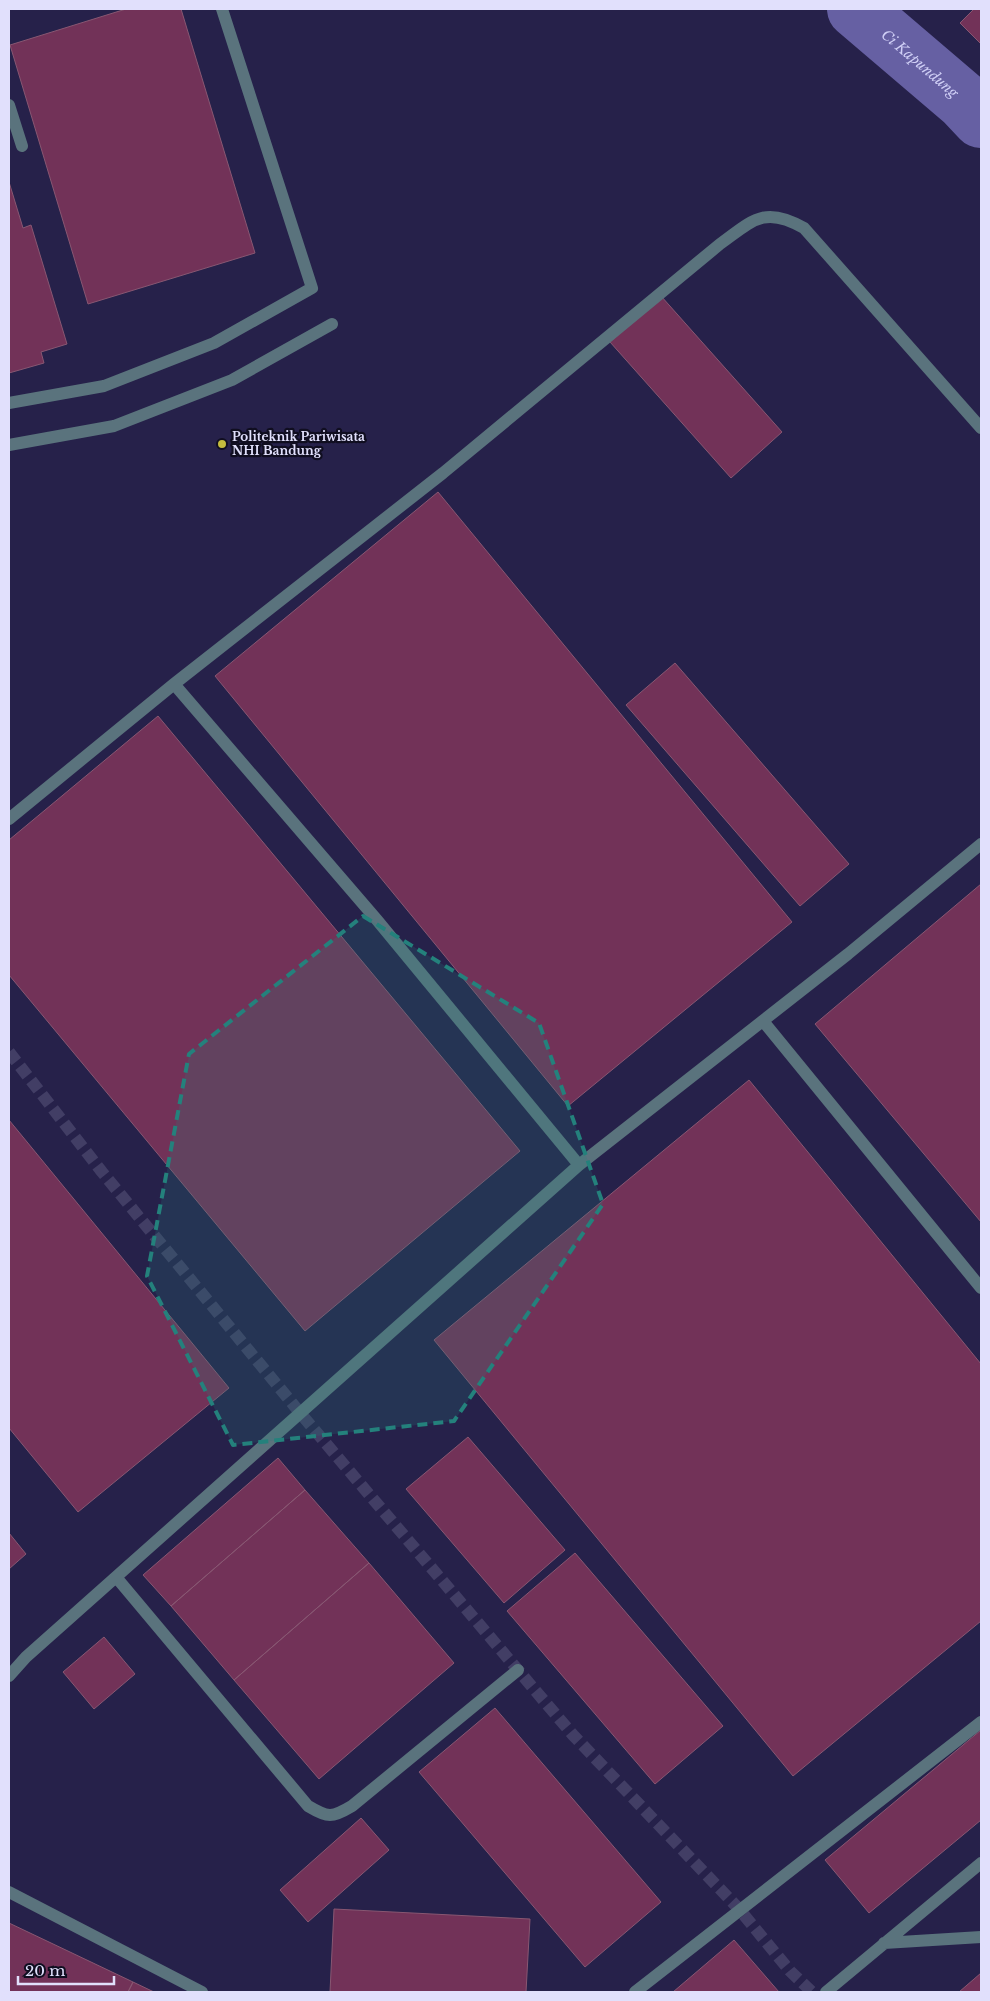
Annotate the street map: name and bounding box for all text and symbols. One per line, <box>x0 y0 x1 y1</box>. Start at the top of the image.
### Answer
water label: Ci Kapundung <box>878 26 963 102</box>
place label: Politeknik Pariwisata NHI Bandung <box>232 429 365 458</box>
marker: Politeknik Pariwisata NHI Bandung <box>216 438 228 450</box>
scale bar <box>18 1954 114 1986</box>
text: 20 m <box>25 1961 65 1980</box>

